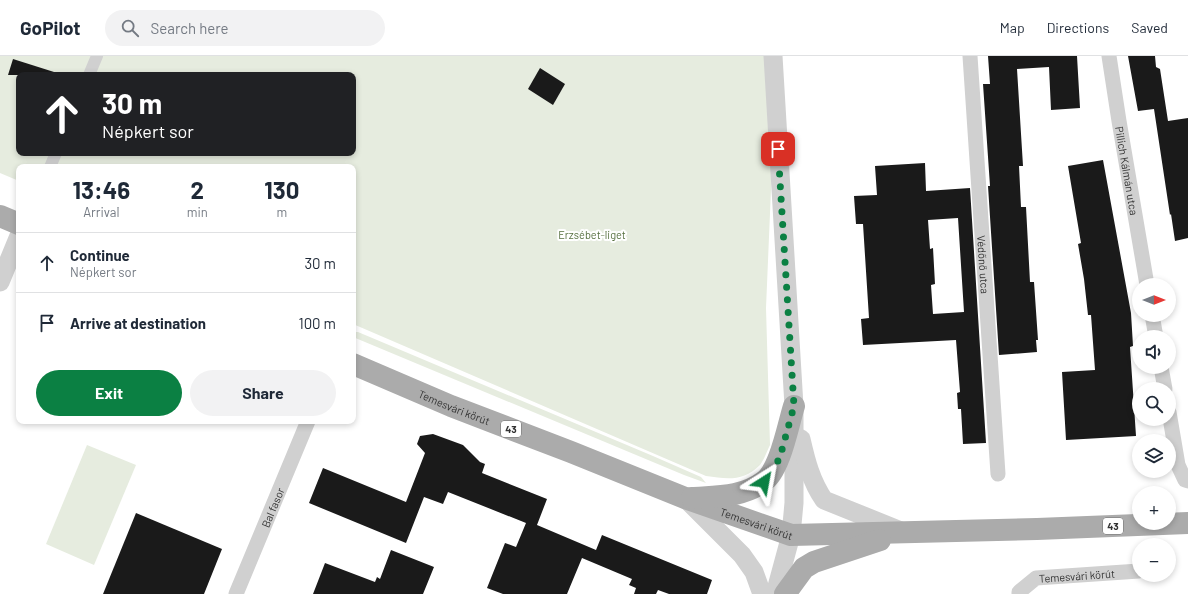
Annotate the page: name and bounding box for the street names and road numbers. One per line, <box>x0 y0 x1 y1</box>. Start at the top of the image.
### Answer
street label: Pillich Kálmán utca <box>1113 125 1141 216</box>
street label: Védőnő utca <box>976 235 992 294</box>
street label: Temesvári körút <box>417 386 492 427</box>
road number: 43 <box>501 421 521 437</box>
street label: Bal fasor <box>258 485 286 529</box>
street label: Temesvári körút <box>719 504 795 542</box>
road number: 43 <box>1103 518 1123 534</box>
street label: Temesvári körút <box>1038 566 1115 584</box>

